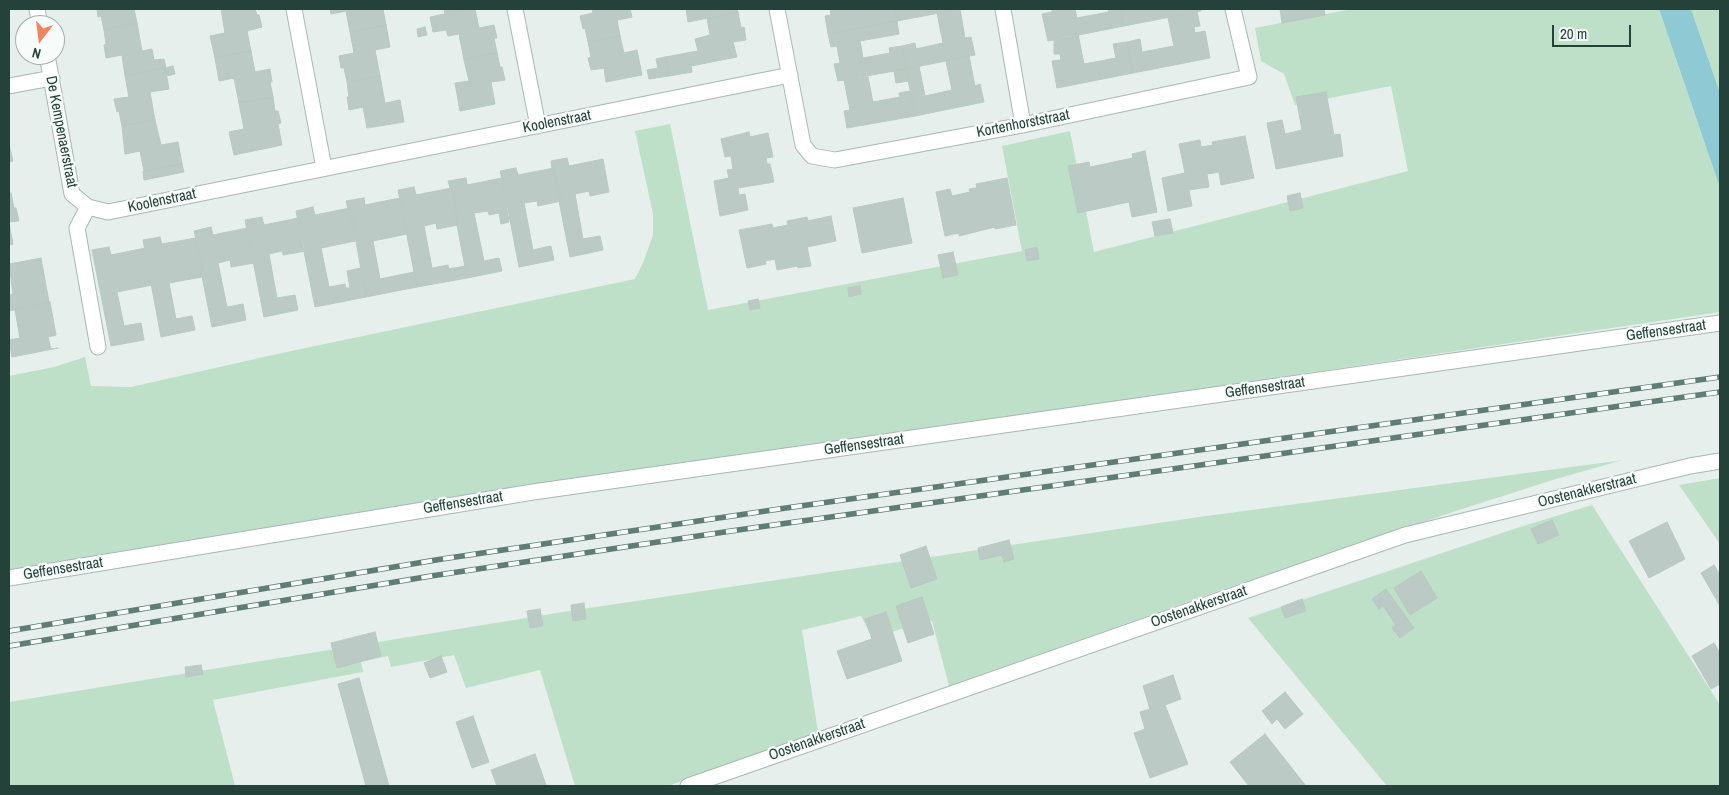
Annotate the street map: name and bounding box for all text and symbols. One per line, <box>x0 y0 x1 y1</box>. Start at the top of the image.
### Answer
north arrow <box>15 15 65 65</box>
scale bar <box>1554 15 1633 47</box>
text: 20 m <box>1560 23 1587 44</box>
text: N <box>30 44 43 63</box>
street label: De Kempenaerstraat <box>41 75 81 189</box>
street label: Kortenhorststraat <box>975 106 1071 142</box>
street label: Koolenstraat <box>521 107 593 137</box>
street label: Koolenstraat <box>126 185 198 217</box>
street label: Geffensestraat <box>1625 316 1707 346</box>
street label: Geffensestraat <box>1224 373 1306 403</box>
street label: Geffensestraat <box>823 430 905 460</box>
street label: Oostenakkerstraat <box>1536 470 1638 512</box>
street label: Geffensestraat <box>422 488 504 518</box>
street label: Geffensestraat <box>22 554 104 584</box>
street label: Oostenakkerstraat <box>1149 582 1249 632</box>
street label: Oostenakkerstraat <box>767 715 867 765</box>

